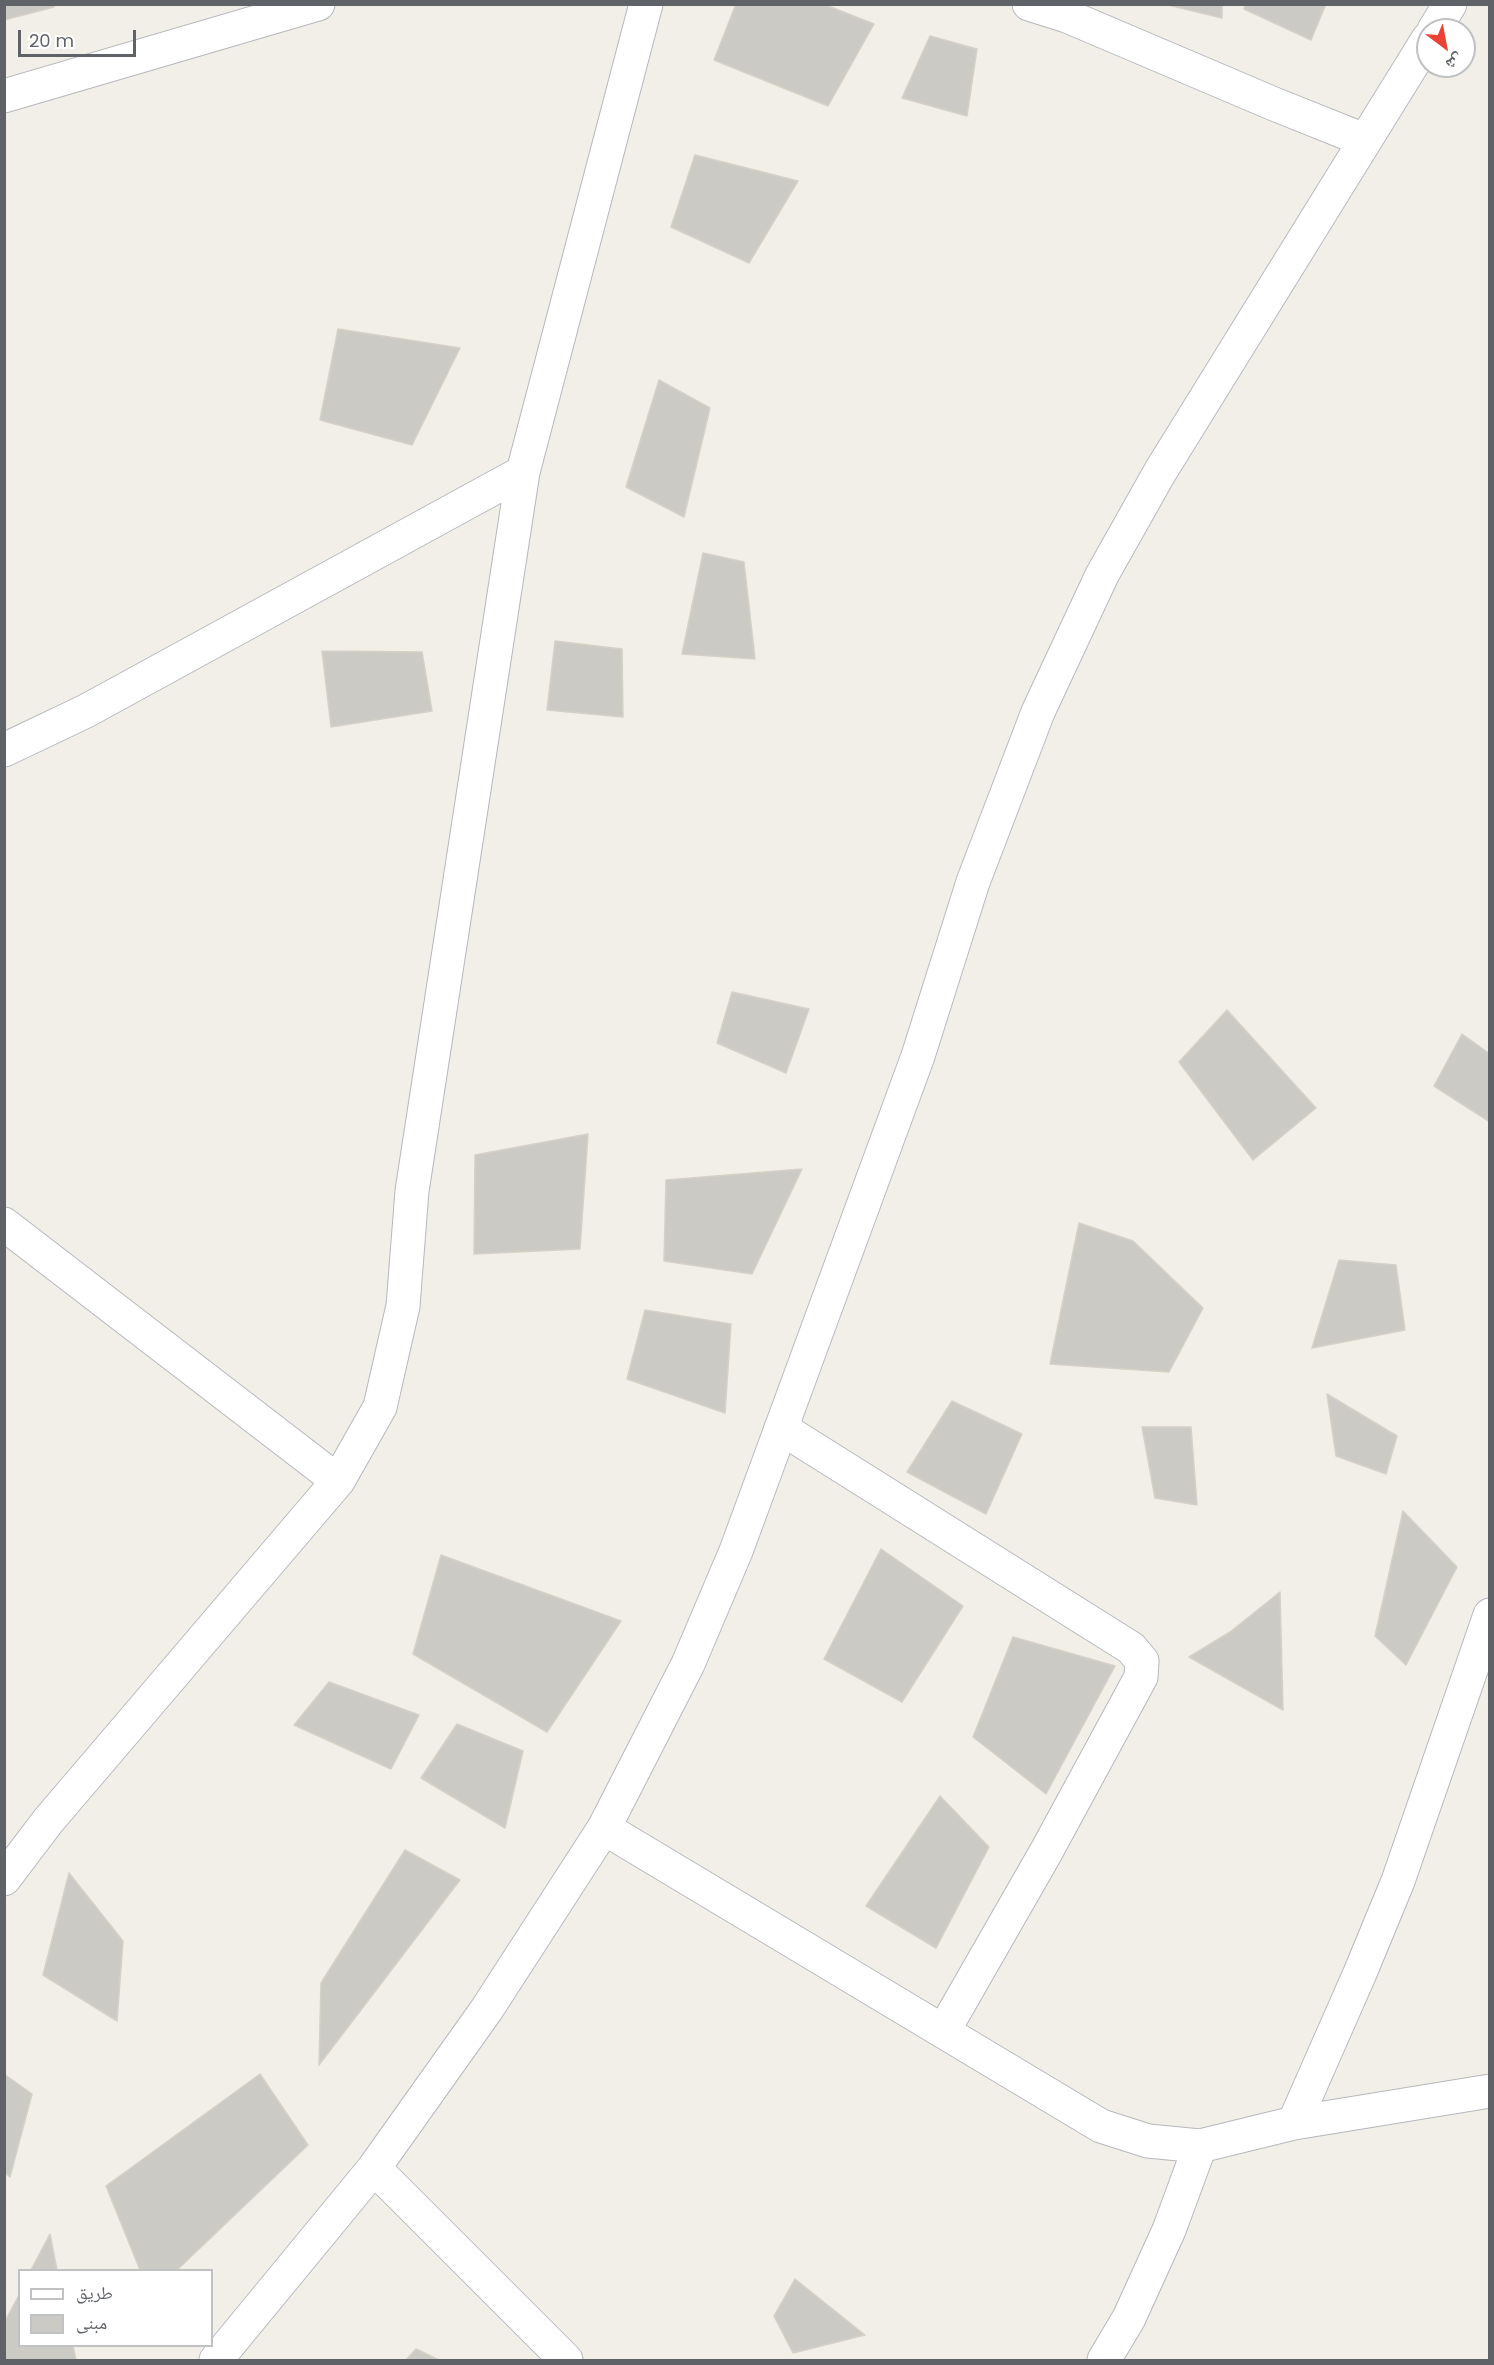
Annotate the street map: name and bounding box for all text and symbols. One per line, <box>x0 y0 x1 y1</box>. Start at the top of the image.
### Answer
scale bar <box>21 18 140 56</box>
north arrow <box>1416 18 1476 78</box>
text: 20 m <box>29 28 74 53</box>
text: ش <box>1441 48 1468 76</box>
legend <box>18 2269 213 2347</box>
text: طريق <box>76 2280 113 2305</box>
text: مبنى <box>76 2310 107 2335</box>

